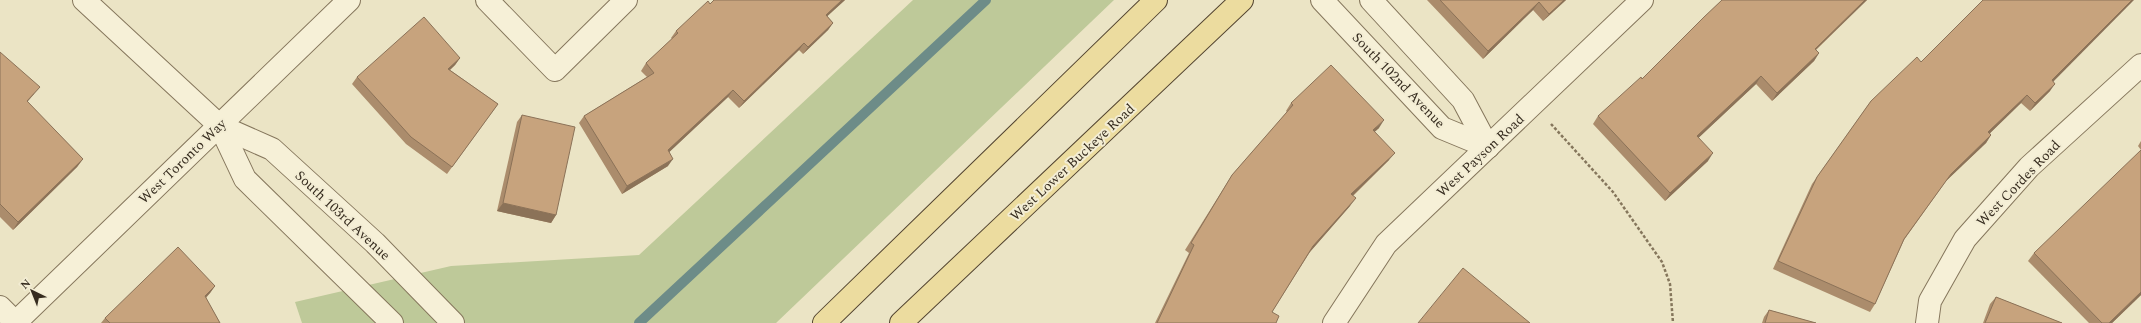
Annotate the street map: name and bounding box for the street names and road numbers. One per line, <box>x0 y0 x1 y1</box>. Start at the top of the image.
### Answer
street label: South 102nd Avenue <box>1347 28 1450 133</box>
street label: West Lower Buckeye Road <box>1005 99 1140 226</box>
street label: West Payson Road <box>1432 109 1529 202</box>
street label: West Toronto Way <box>134 113 232 209</box>
street label: West Cordes Road <box>1971 135 2065 231</box>
street label: South 103rd Avenue <box>290 165 395 265</box>

